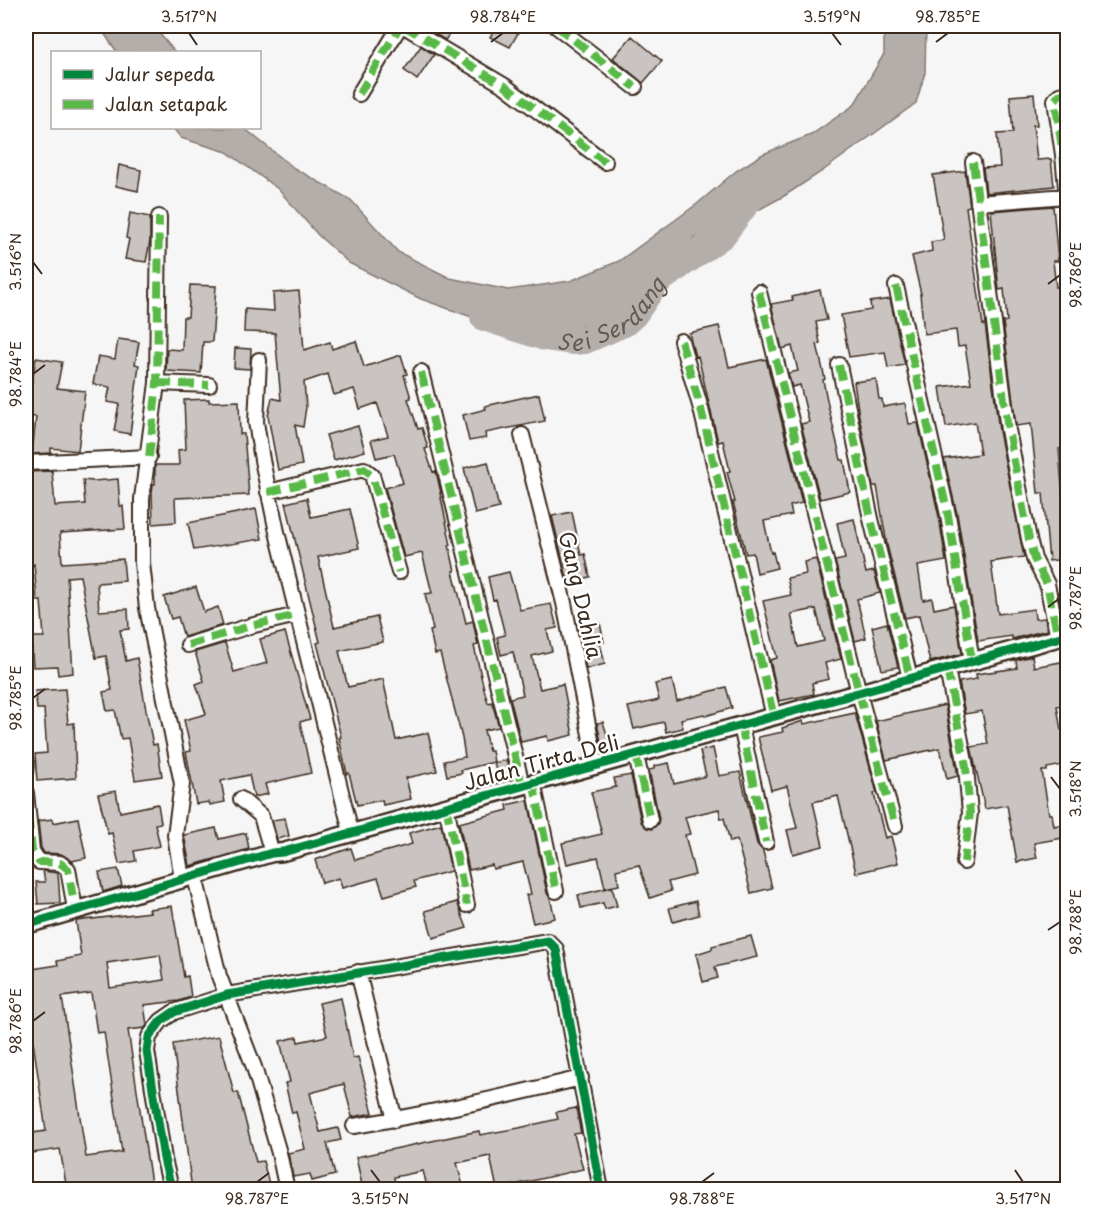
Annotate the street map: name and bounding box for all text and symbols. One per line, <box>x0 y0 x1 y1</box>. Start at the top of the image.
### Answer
text: 3.517°N <box>161 4 217 27</box>
text: 98.784°E <box>470 4 536 27</box>
text: 3.519°N <box>803 4 861 27</box>
text: 98.785°E <box>915 4 981 27</box>
legend <box>51 51 261 129</box>
text: Jalur sepeda <box>105 60 215 87</box>
text: Jalan setapak <box>105 90 227 117</box>
text: 3.516°N <box>3 233 26 291</box>
text: 98.786°E <box>1063 242 1086 308</box>
water label: Sei Serdang <box>555 268 672 358</box>
text: 98.784°E <box>3 341 26 407</box>
street label: Gang Dahlia <box>552 528 612 662</box>
text: 98.787°E <box>1063 566 1086 630</box>
text: 98.785°E <box>3 665 26 731</box>
street label: Jalan Tirta Deli <box>460 725 622 797</box>
text: 3.518°N <box>1063 760 1086 818</box>
text: 98.788°E <box>1063 889 1086 955</box>
text: 98.786°E <box>3 988 26 1054</box>
text: 98.787°E <box>225 1186 289 1209</box>
text: 3.515°N <box>351 1186 409 1209</box>
text: 98.788°E <box>669 1186 735 1209</box>
text: 3.517°N <box>995 1186 1051 1209</box>

